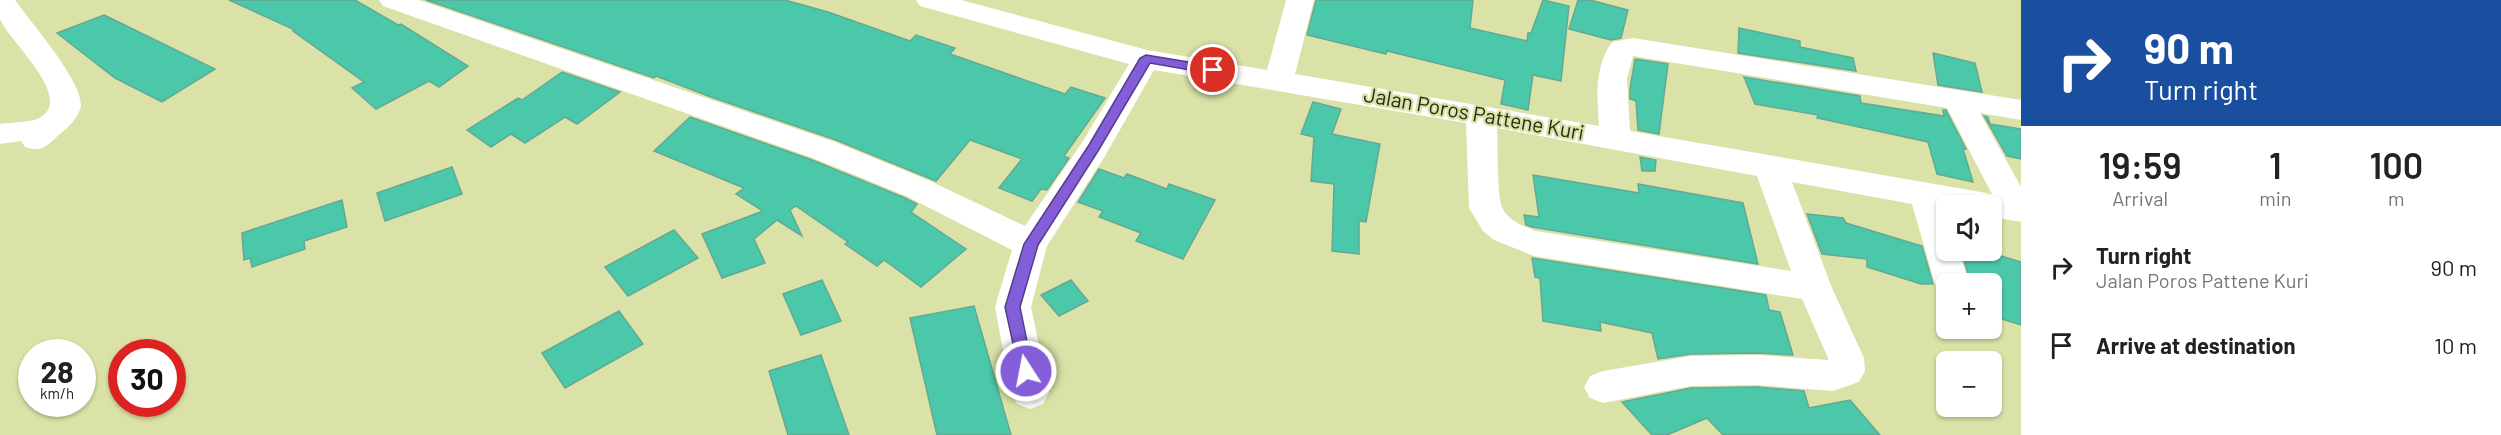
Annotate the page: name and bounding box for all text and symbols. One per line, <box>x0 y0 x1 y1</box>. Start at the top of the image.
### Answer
text: 90 m <box>2144 22 2234 72</box>
icon: right <box>2045 24 2123 102</box>
pin <box>1187 44 1238 95</box>
icon: arrive <box>1196 53 1229 86</box>
text: Turn right <box>2144 73 2258 105</box>
street label: Jalan Poros Pattene Kuri <box>1362 81 1587 144</box>
text: 19:59 <box>2099 143 2181 186</box>
text: 1 <box>2269 143 2282 186</box>
text: 100 <box>2370 143 2423 186</box>
text: Arrival <box>2112 186 2168 210</box>
text: min <box>2259 186 2292 210</box>
text: m <box>2388 186 2405 210</box>
map controls <box>1936 195 2002 417</box>
button: sound <box>1936 195 2002 261</box>
text: Turn right <box>2096 242 2191 268</box>
icon: right <box>2045 251 2078 284</box>
text: 90 m <box>2431 254 2477 280</box>
text: Jalan Poros Pattene Kuri <box>2096 268 2309 292</box>
button: + <box>1936 273 2002 339</box>
icon: arrive <box>2045 329 2078 362</box>
text: Arrive at destination <box>2096 332 2295 358</box>
text: 10 m <box>2434 332 2477 358</box>
speed limit sign: 30 <box>108 339 186 417</box>
position arrow <box>994 339 1058 403</box>
button: − <box>1936 351 2002 417</box>
text: 28 <box>40 353 74 389</box>
text: km/h <box>40 384 74 402</box>

